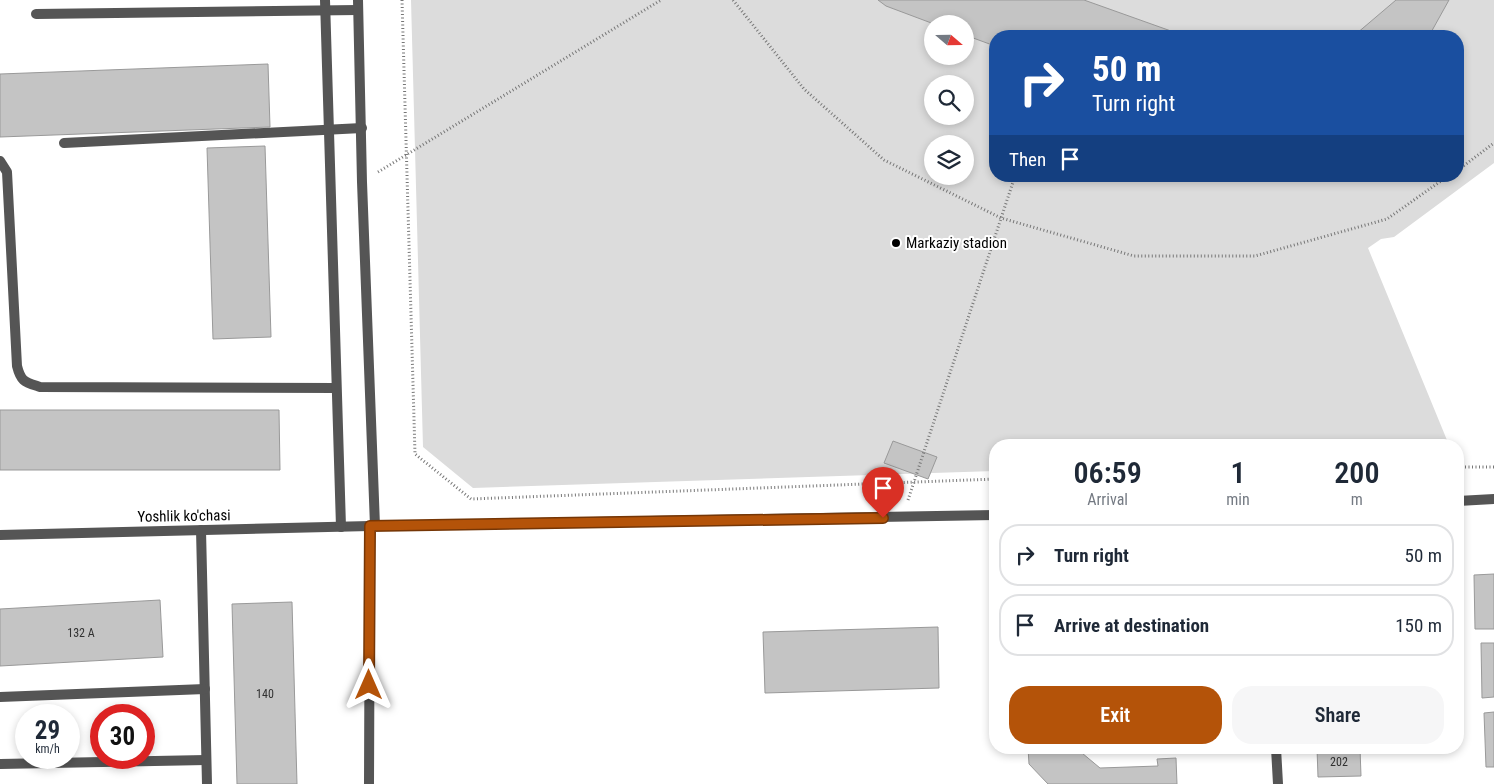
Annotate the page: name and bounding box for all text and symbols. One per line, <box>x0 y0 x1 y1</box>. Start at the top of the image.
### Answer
north arrow <box>924 15 974 65</box>
map controls <box>924 15 974 185</box>
text: 50 m <box>1092 49 1161 90</box>
icon: right <box>1009 50 1074 115</box>
button: search <box>924 75 974 125</box>
text: Turn right <box>1092 91 1175 116</box>
button: layers <box>924 135 974 185</box>
icon: arrive <box>1056 145 1084 173</box>
text: Then <box>1009 148 1046 171</box>
place label: Markaziy stadion <box>906 234 1007 252</box>
marker: Markaziy stadion <box>890 237 902 249</box>
text: 06:59 <box>1073 455 1142 490</box>
text: 1 <box>1230 455 1246 490</box>
text: 200 <box>1334 455 1379 490</box>
pin <box>862 467 904 518</box>
icon: arrive <box>869 474 897 502</box>
text: Arrival <box>1087 490 1128 509</box>
text: min <box>1226 490 1250 509</box>
text: m <box>1351 490 1363 509</box>
street label: Yoshlik ko'chasi <box>137 506 231 526</box>
icon: right <box>1011 541 1039 569</box>
text: Turn right <box>1054 544 1129 567</box>
text: 50 m <box>1405 544 1442 567</box>
icon: arrive <box>1011 611 1039 639</box>
text: Arrive at destination <box>1054 614 1209 637</box>
text: 150 m <box>1395 614 1442 637</box>
house number: 132 А <box>67 626 95 640</box>
position arrow <box>342 658 394 710</box>
button: Exit <box>1009 686 1222 744</box>
button: Share <box>1232 686 1444 744</box>
house number: 140 <box>256 687 274 701</box>
speed limit sign: 30 <box>90 704 155 769</box>
text: 29 <box>35 716 60 745</box>
text: km/h <box>35 742 60 756</box>
house number: 202 <box>1330 755 1348 769</box>

